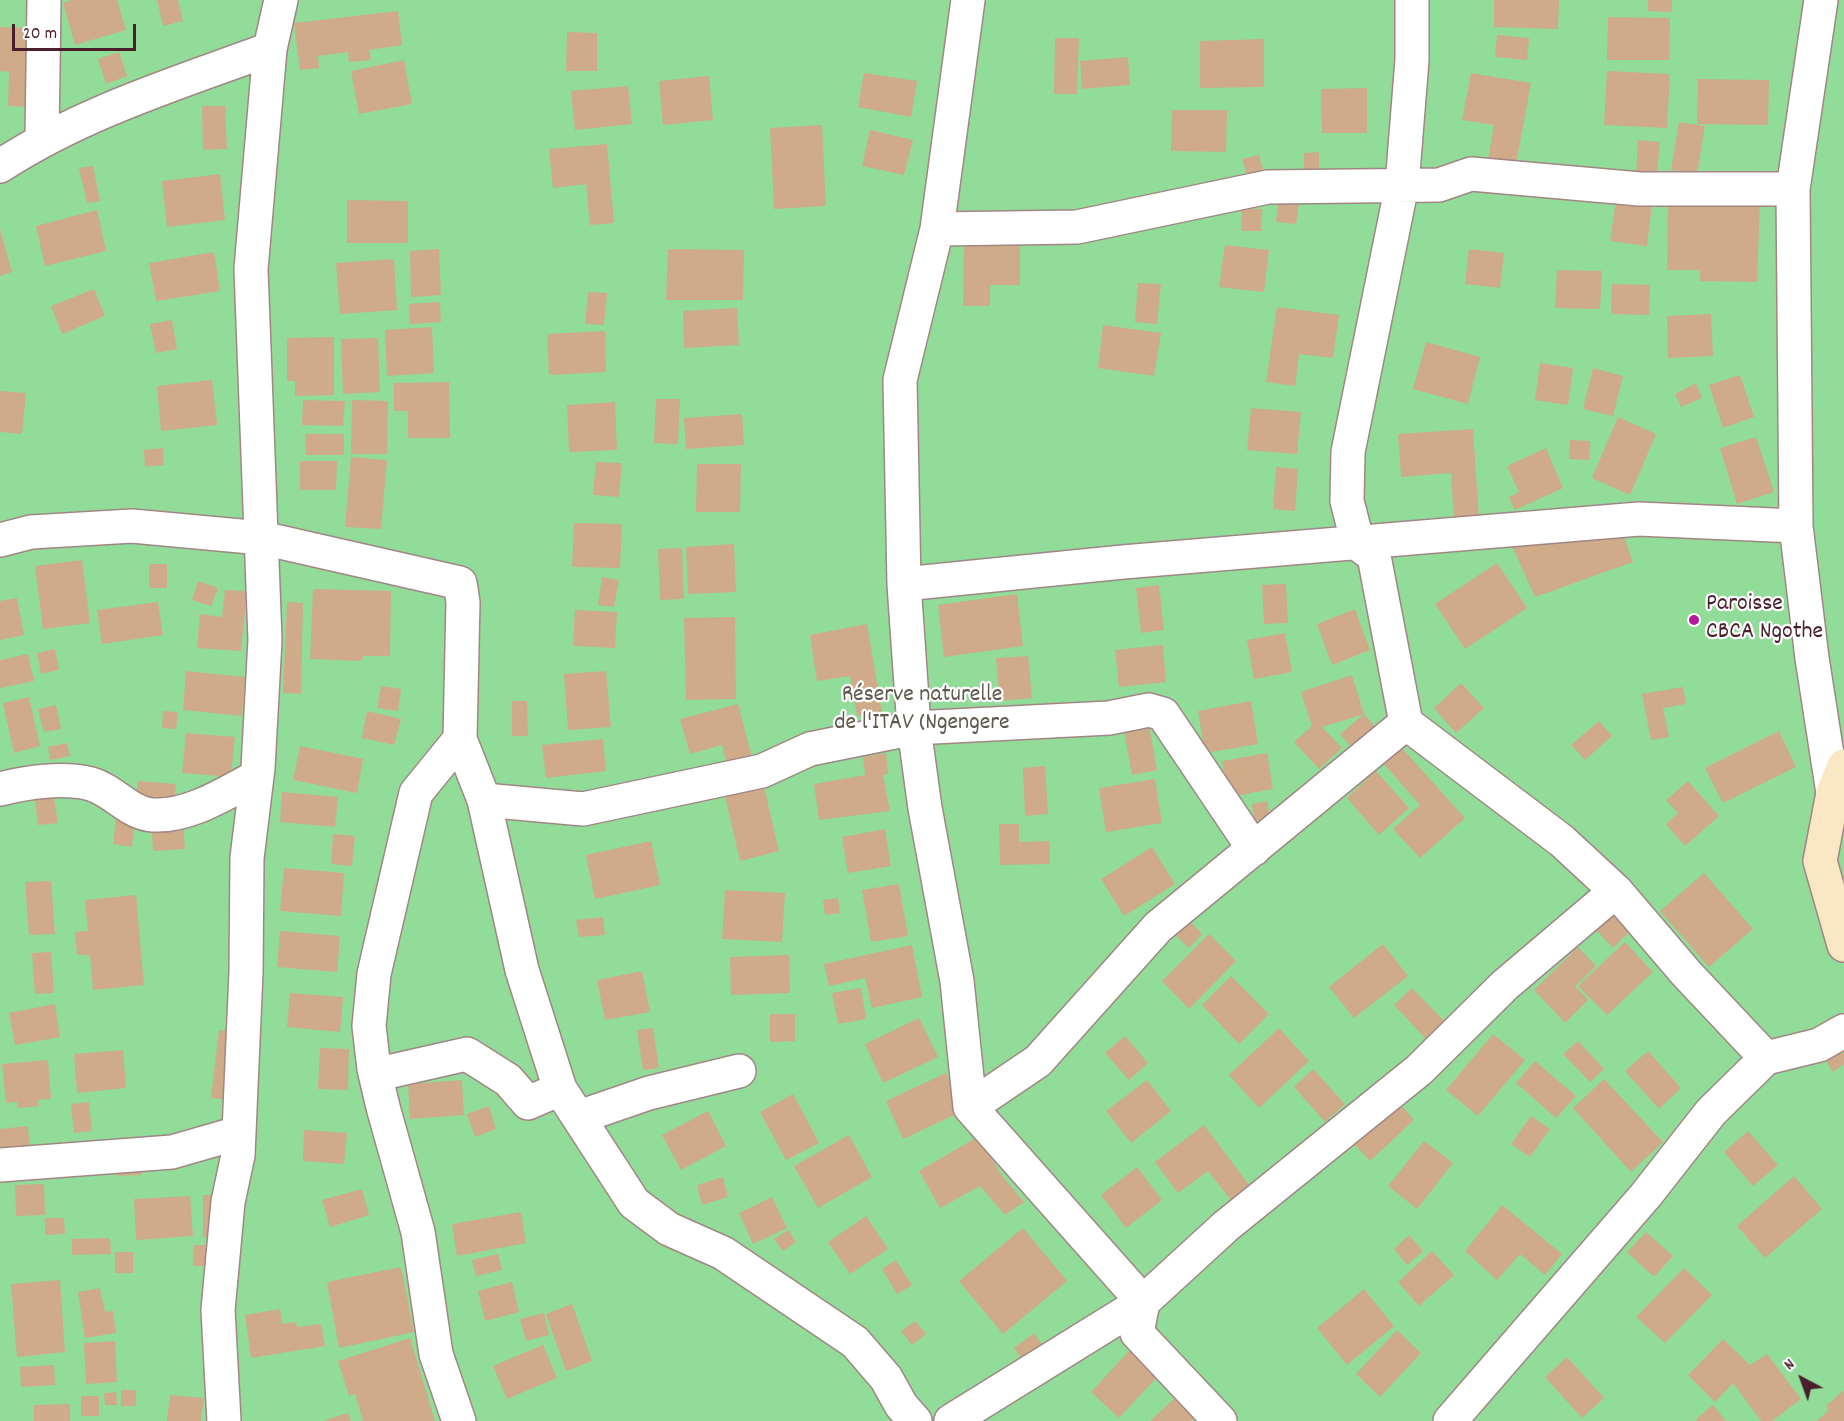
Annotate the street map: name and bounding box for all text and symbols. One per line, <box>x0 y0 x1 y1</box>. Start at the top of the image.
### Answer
scale bar <box>15 12 140 50</box>
text: 20 m <box>23 22 57 47</box>
place label: Paroisse CBCA Ngothe <box>1706 592 1823 648</box>
marker: Paroisse CBCA Ngothe <box>1687 613 1701 627</box>
park label: Réserve naturelle de l'ITAV (Ngengere <box>834 683 1010 739</box>
north arrow <box>1772 1349 1832 1409</box>
text: N <box>1779 1354 1800 1376</box>

